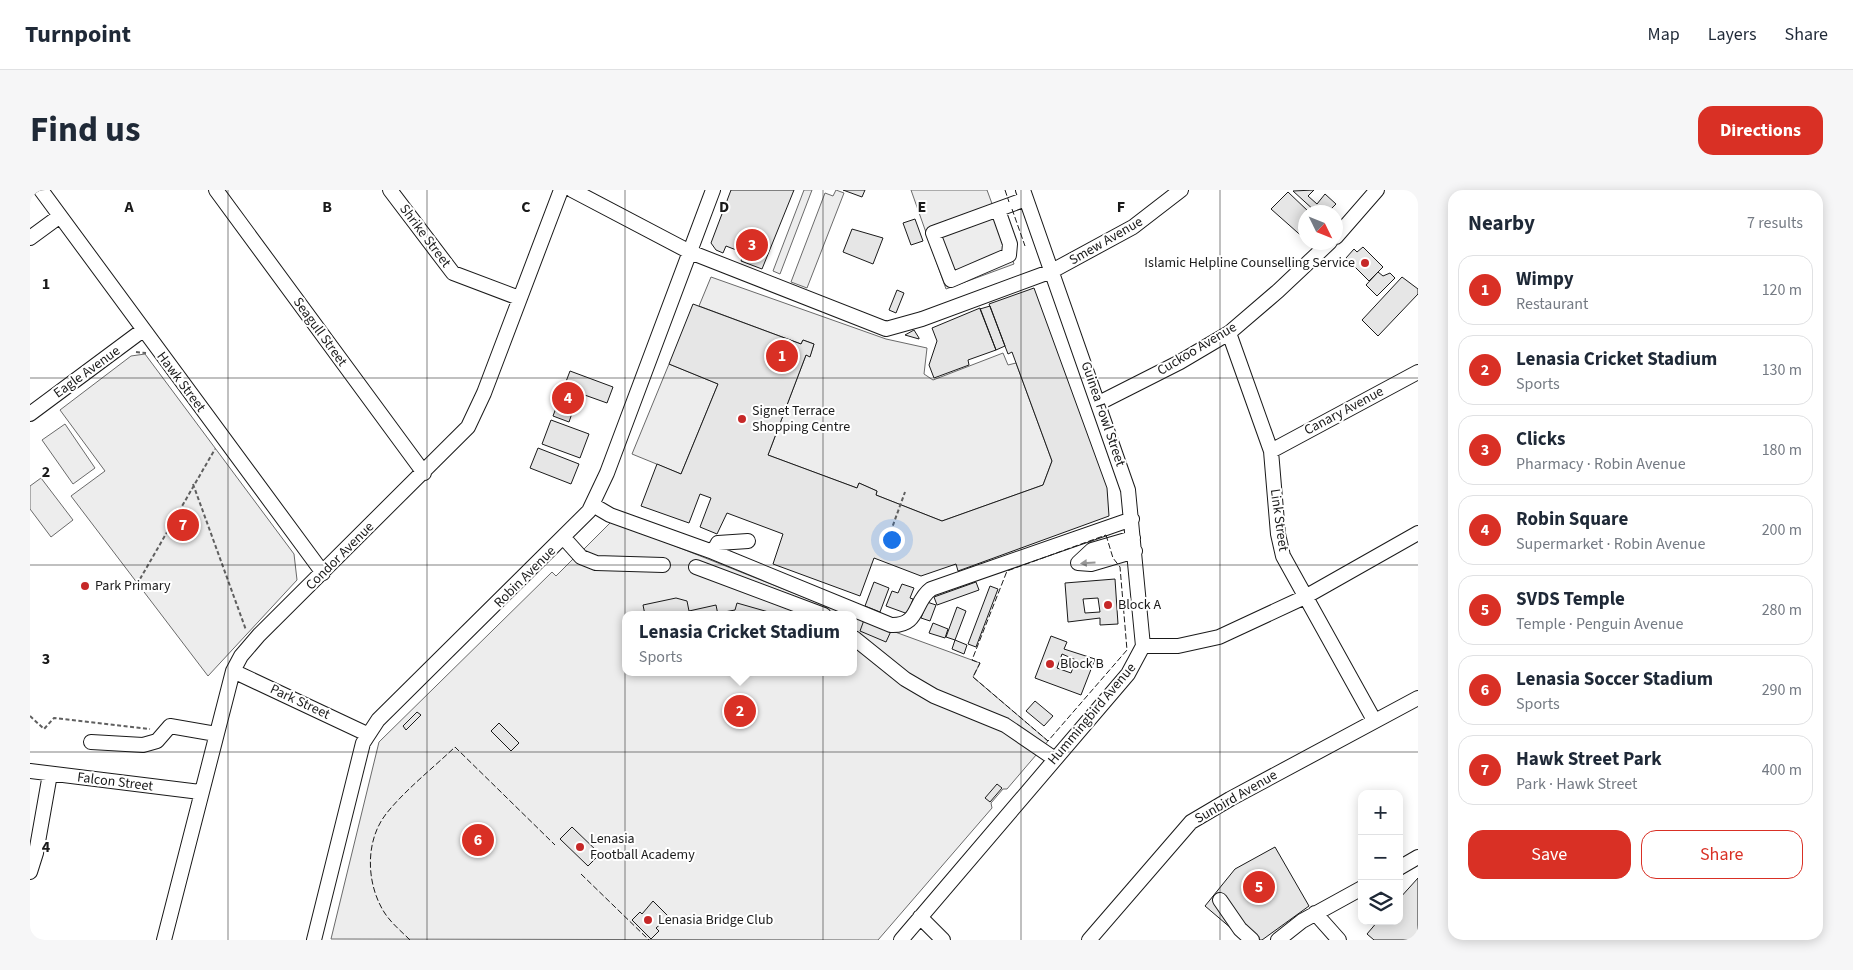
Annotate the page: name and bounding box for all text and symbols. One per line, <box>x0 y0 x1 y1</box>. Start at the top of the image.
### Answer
text: Turnpoint <box>25 17 131 52</box>
text: Map <box>1648 22 1680 47</box>
text: Layers <box>1708 22 1757 47</box>
text: Share <box>1785 22 1828 47</box>
text: Find us <box>30 105 140 155</box>
button: Directions <box>1698 106 1823 155</box>
text: A <box>123 196 134 218</box>
text: B <box>322 196 332 218</box>
text: C <box>521 196 531 218</box>
text: D <box>719 196 729 218</box>
text: E <box>918 196 926 218</box>
text: F <box>1117 196 1125 218</box>
street label: Shrike Street <box>394 200 456 272</box>
north arrow <box>1298 205 1343 250</box>
text: Nearby <box>1468 208 1535 238</box>
street label: Smew Avenue <box>1065 212 1147 270</box>
text: 7 results <box>1747 212 1803 234</box>
pin: 3 <box>736 226 768 264</box>
place label: Islamic Helpline Counselling Service <box>1144 253 1355 273</box>
marker: Islamic Helpline Counselling Service <box>1359 257 1371 269</box>
text: Wimpy <box>1516 266 1574 293</box>
text: 1 <box>42 273 50 295</box>
text: 1 <box>1481 279 1489 301</box>
text: 120 m <box>1762 279 1802 301</box>
street label: Seagull Street <box>288 293 352 371</box>
text: Restaurant <box>1516 293 1589 315</box>
street label: Cuckoo Avenue <box>1153 317 1241 381</box>
pin: 1 <box>766 337 798 375</box>
street label: Eagle Avenue <box>50 341 124 403</box>
text: Lenasia Cricket Stadium <box>1516 346 1717 373</box>
street label: Hawk Street <box>152 348 211 417</box>
street label: Guinea Fowl Street <box>1076 359 1130 469</box>
text: 2 <box>1481 359 1489 381</box>
text: 130 m <box>1762 359 1802 381</box>
text: Sports <box>1516 373 1560 395</box>
pin: 4 <box>552 379 584 417</box>
street label: Canary Avenue <box>1301 382 1387 440</box>
place label: Signet Terrace Shopping Centre <box>752 401 850 437</box>
marker: Signet Terrace Shopping Centre <box>736 413 748 425</box>
text: Clicks <box>1516 426 1565 453</box>
text: 3 <box>1481 439 1489 461</box>
text: 180 m <box>1762 439 1802 461</box>
text: Pharmacy · Robin Avenue <box>1516 453 1686 475</box>
text: 2 <box>42 461 50 483</box>
street label: Link Street <box>1265 488 1293 553</box>
pin: 7 <box>167 506 199 544</box>
text: Robin Square <box>1516 506 1628 533</box>
street label: Condor Avenue <box>301 517 379 595</box>
text: 4 <box>1481 519 1489 541</box>
text: 200 m <box>1762 519 1802 541</box>
your location <box>879 527 905 553</box>
text: Supermarket · Robin Avenue <box>1516 533 1705 555</box>
street label: Robin Avenue <box>490 542 560 612</box>
one-way arrow <box>1079 560 1095 568</box>
place label: Park Primary <box>95 576 171 596</box>
marker: Park Primary <box>79 580 91 592</box>
text: SVDS Temple <box>1516 586 1625 613</box>
place label: Block A <box>1118 595 1162 615</box>
marker: Block A <box>1102 599 1114 611</box>
text: 5 <box>1481 599 1489 621</box>
text: 280 m <box>1762 599 1802 621</box>
popup <box>622 611 857 676</box>
text: Temple · Penguin Avenue <box>1516 613 1683 635</box>
text: Lenasia Cricket Stadium <box>639 619 840 646</box>
text: Sports <box>639 646 682 668</box>
text: 3 <box>42 648 50 670</box>
place label: Block B <box>1060 654 1104 674</box>
marker: Block B <box>1044 658 1056 670</box>
street label: Hummingbird Avenue <box>1043 659 1141 769</box>
text: Lenasia Soccer Stadium <box>1516 666 1713 693</box>
street label: Park Street <box>267 679 333 725</box>
text: 6 <box>1481 679 1489 701</box>
text: 290 m <box>1762 679 1802 701</box>
pin: 2 <box>724 692 756 730</box>
text: Sports <box>1516 693 1560 715</box>
text: Hawk Street Park <box>1516 746 1662 773</box>
text: 7 <box>1481 759 1489 781</box>
text: 400 m <box>1762 759 1802 781</box>
street label: Sunbird Avenue <box>1191 765 1281 829</box>
street label: Falcon Street <box>76 767 154 797</box>
text: Park · Hawk Street <box>1516 773 1638 795</box>
map controls <box>1358 790 1403 925</box>
button: + <box>1358 790 1403 835</box>
pin: 6 <box>462 821 494 859</box>
place label: Lenasia Football Academy <box>590 829 695 865</box>
button: Save <box>1468 830 1631 879</box>
button: Share <box>1641 830 1803 879</box>
button: − <box>1358 835 1403 880</box>
text: 4 <box>42 836 51 858</box>
marker: Lenasia Football Academy <box>574 841 586 853</box>
pin: 5 <box>1243 868 1275 906</box>
button: layers <box>1358 880 1403 925</box>
place label: Lenasia Bridge Club <box>658 910 774 930</box>
marker: Lenasia Bridge Club <box>642 914 654 926</box>

